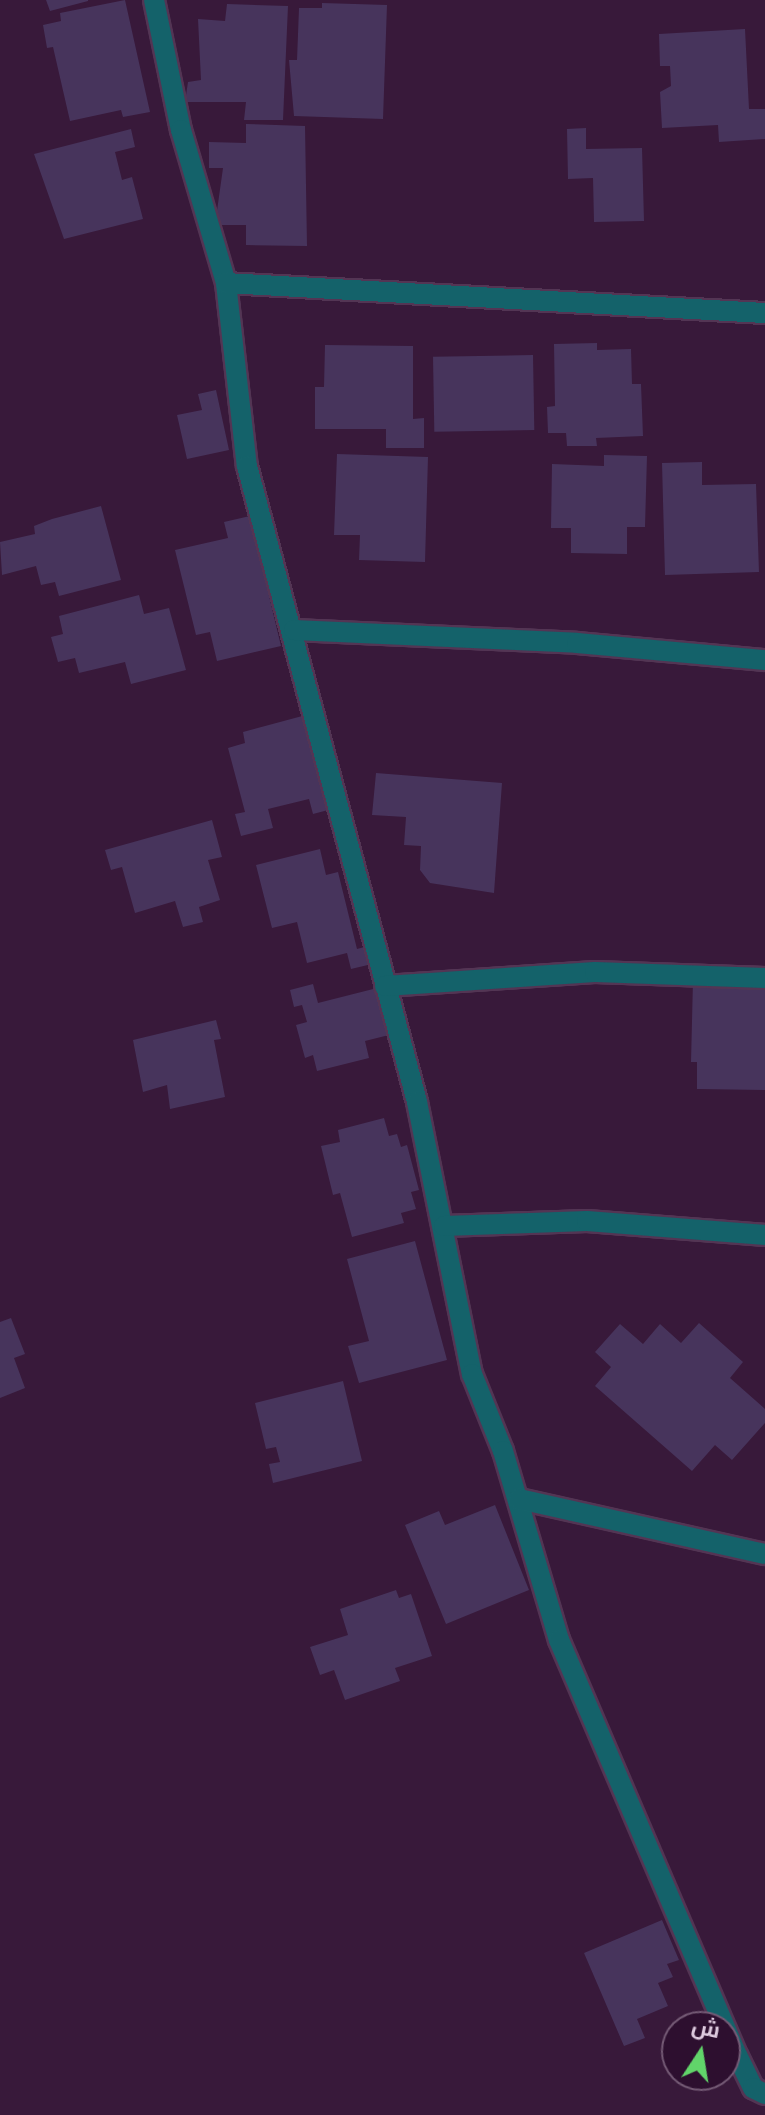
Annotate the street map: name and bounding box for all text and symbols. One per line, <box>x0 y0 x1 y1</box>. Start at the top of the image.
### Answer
north arrow <box>661 2011 741 2091</box>
text: ش <box>689 2013 722 2045</box>

